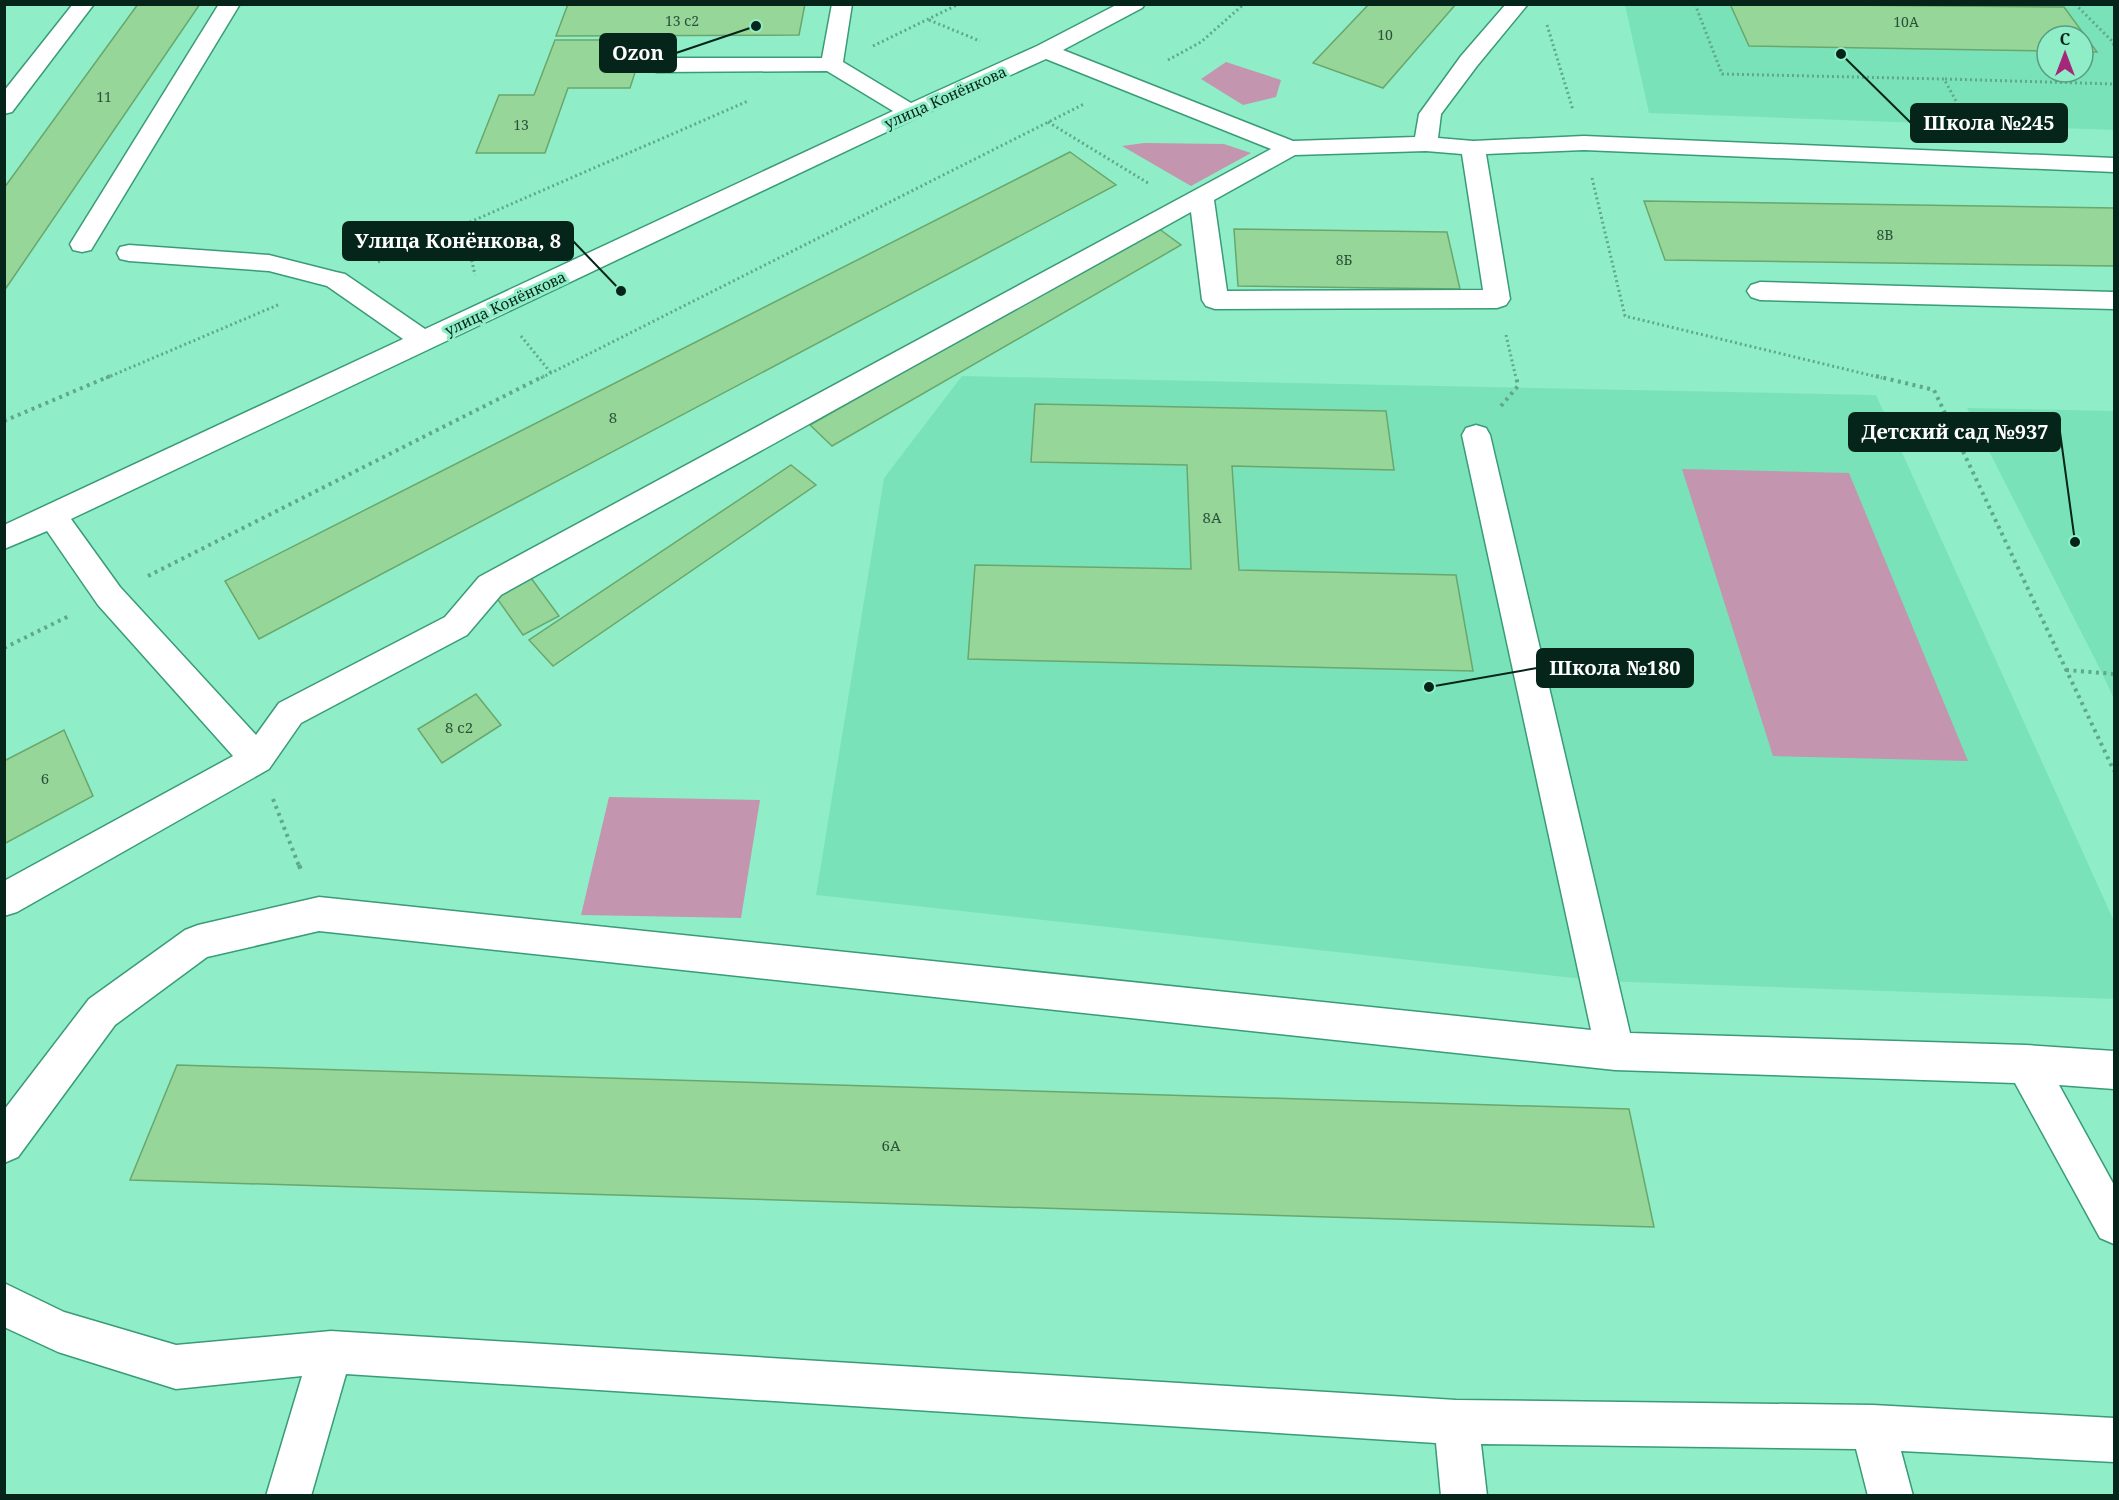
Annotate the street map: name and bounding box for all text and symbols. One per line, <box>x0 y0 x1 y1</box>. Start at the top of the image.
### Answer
house number: 13 с2 <box>665 11 699 30</box>
house number: 10А <box>1893 12 1919 31</box>
north arrow <box>2035 24 2095 84</box>
house number: 10 <box>1377 25 1393 44</box>
text: С <box>2060 28 2070 50</box>
callout: Ozon <box>600 34 676 72</box>
text: Ozon <box>612 39 664 66</box>
street label: улица Конёнкова <box>881 61 1009 133</box>
house number: 11 <box>96 87 112 106</box>
callout: Школа №245 <box>1911 104 2067 142</box>
text: Школа №245 <box>1923 109 2055 136</box>
house number: 13 <box>513 115 529 134</box>
callout: Улица Конёнкова, 8 <box>343 222 573 260</box>
house number: 8В <box>1877 225 1894 244</box>
text: Улица Конёнкова, 8 <box>355 227 561 254</box>
house number: 8Б <box>1336 250 1352 269</box>
street label: улица Конёнкова <box>441 266 569 340</box>
house number: 8 <box>609 407 617 427</box>
callout: Детский сад №937 <box>1849 413 2060 451</box>
text: Детский сад №937 <box>1861 418 2049 445</box>
house number: 8А <box>1203 507 1222 527</box>
callout: Школа №180 <box>1537 649 1693 687</box>
text: Школа №180 <box>1549 654 1681 681</box>
house number: 8 с2 <box>445 717 473 737</box>
house number: 6 <box>41 768 49 788</box>
house number: 6А <box>882 1135 901 1155</box>

